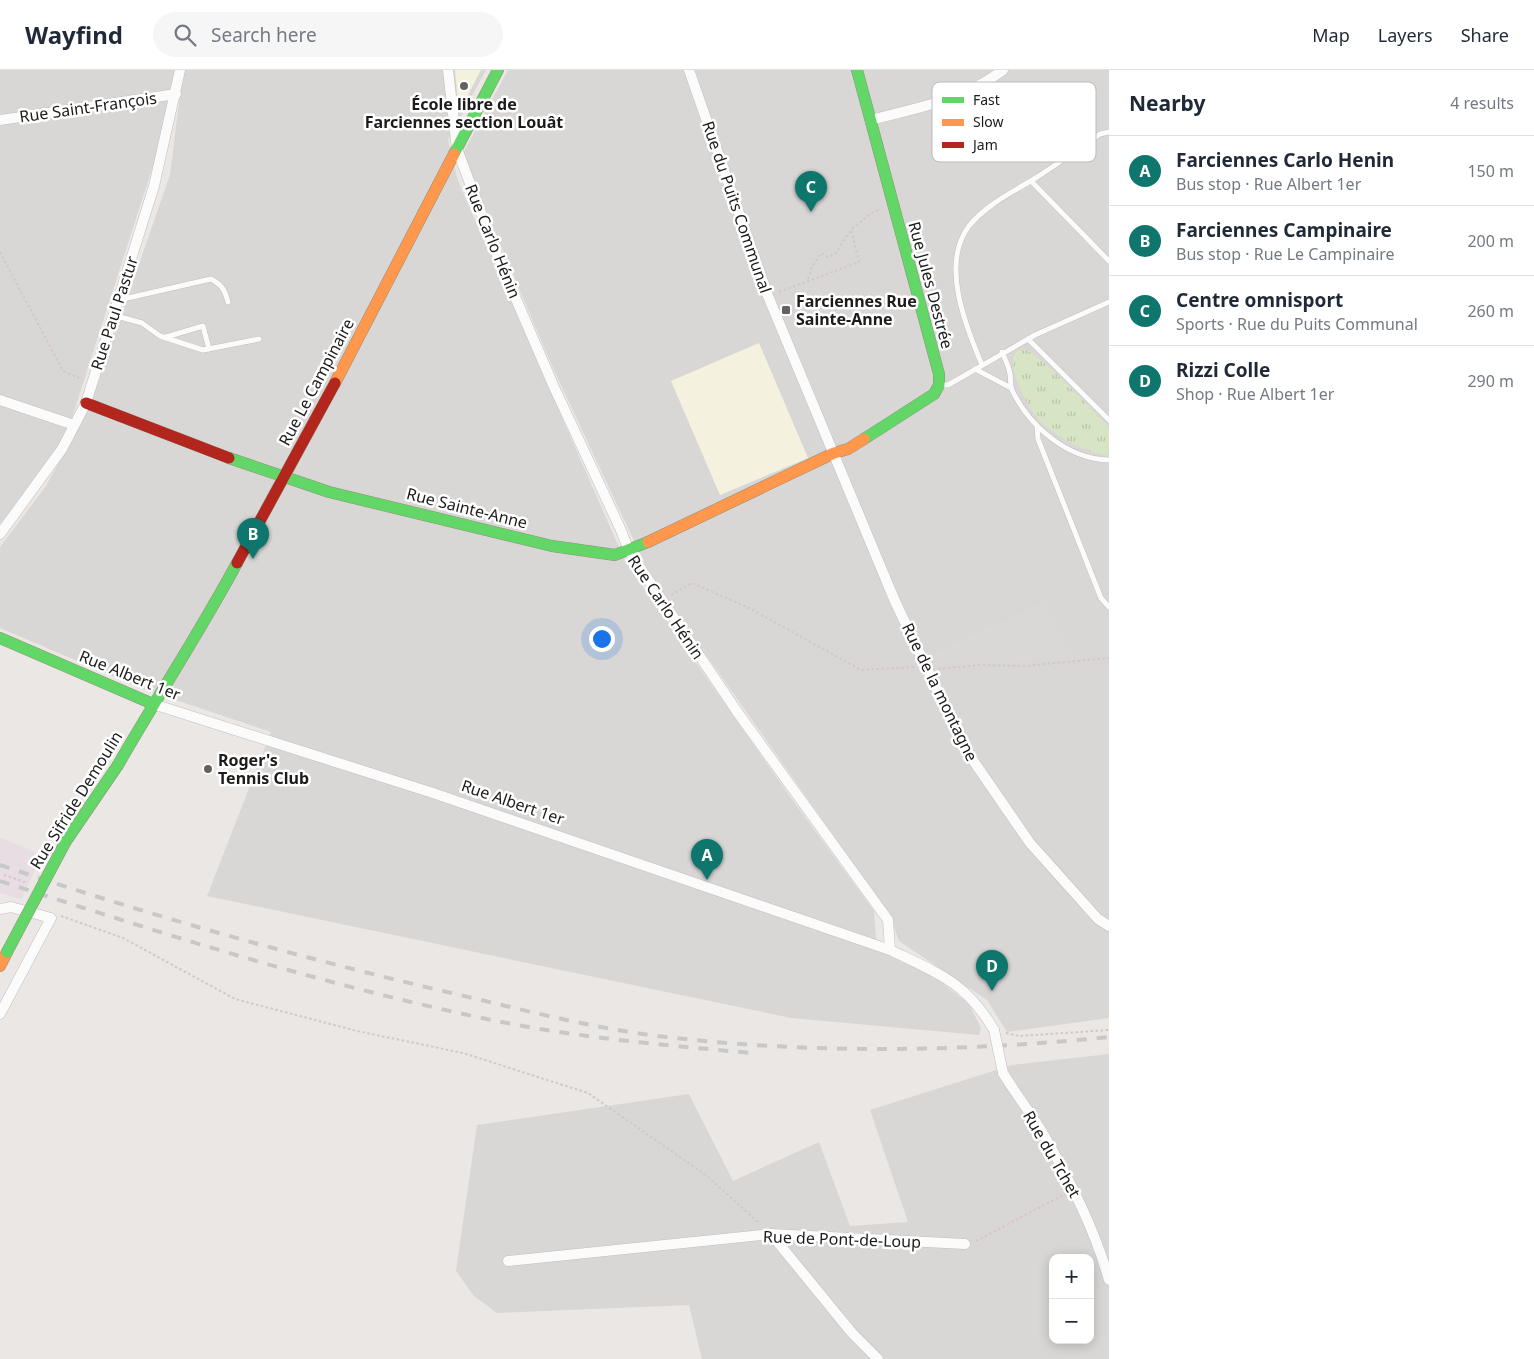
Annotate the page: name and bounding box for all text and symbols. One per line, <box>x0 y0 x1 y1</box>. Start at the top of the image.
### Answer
search box <box>153 12 503 57</box>
text: Wayfind <box>25 18 123 51</box>
icon: search <box>171 21 199 49</box>
text: Search here <box>211 22 317 48</box>
text: Map <box>1312 23 1350 47</box>
text: Layers <box>1378 23 1433 47</box>
text: Share <box>1461 23 1509 47</box>
marker: École libre de Farciennes section Louât <box>458 80 470 92</box>
legend <box>932 82 1096 162</box>
street label: Rue Saint-François <box>18 86 158 128</box>
text: Nearby <box>1129 89 1205 117</box>
text: Fast <box>973 90 1000 109</box>
text: 4 results <box>1450 92 1514 114</box>
place label: École libre de Farciennes section Louât <box>365 93 563 133</box>
text: Slow <box>973 112 1004 131</box>
street label: Rue du Puits Communal <box>697 118 777 296</box>
text: Jam <box>971 135 998 154</box>
text: Farciennes Carlo Henin <box>1176 147 1394 173</box>
text: A <box>1139 160 1151 182</box>
text: 150 m <box>1467 160 1514 182</box>
pin: C <box>795 171 827 212</box>
text: Bus stop · Rue Albert 1er <box>1176 173 1361 195</box>
street label: Rue Carlo Hénin <box>460 181 526 301</box>
text: Farciennes Campinaire <box>1176 217 1392 243</box>
street label: Rue Jules Destrée <box>903 219 959 351</box>
text: B <box>1140 230 1150 252</box>
text: 200 m <box>1467 230 1514 252</box>
text: Bus stop · Rue Le Campinaire <box>1176 243 1395 265</box>
street label: Rue Paul Pastur <box>85 253 143 373</box>
text: Centre omnisport <box>1176 287 1343 313</box>
place label: Farciennes Rue Sainte-Anne <box>796 290 917 330</box>
text: C <box>1140 300 1150 322</box>
text: 260 m <box>1467 300 1514 322</box>
marker: Farciennes Rue Sainte-Anne <box>780 304 792 316</box>
text: Sports · Rue du Puits Communal <box>1176 313 1418 335</box>
street label: Rue Le Campinaire <box>273 315 359 449</box>
text: Rizzi Colle <box>1176 357 1270 383</box>
text: D <box>1139 370 1151 392</box>
text: 290 m <box>1467 370 1514 392</box>
text: Shop · Rue Albert 1er <box>1176 383 1334 405</box>
street label: Rue Sainte-Anne <box>404 482 530 534</box>
pin: B <box>237 518 269 559</box>
street label: Rue Carlo Hénin <box>623 550 709 664</box>
street label: Rue de la montagne <box>897 619 983 765</box>
your location <box>589 626 615 652</box>
street label: Rue Albert 1er <box>76 645 184 705</box>
street label: Rue Sifride Demoulin <box>25 727 127 873</box>
place label: Roger's Tennis Club <box>218 749 309 789</box>
marker: Roger's Tennis Club <box>202 763 214 775</box>
street label: Rue Albert 1er <box>459 774 568 830</box>
pin: A <box>691 839 723 880</box>
pin: D <box>976 950 1008 991</box>
street label: Rue du Tchet <box>1018 1106 1086 1202</box>
street label: Rue de Pont-de-Loup <box>763 1225 921 1253</box>
map controls <box>1049 1254 1094 1344</box>
button: + <box>1049 1254 1094 1299</box>
button: − <box>1049 1299 1094 1344</box>

